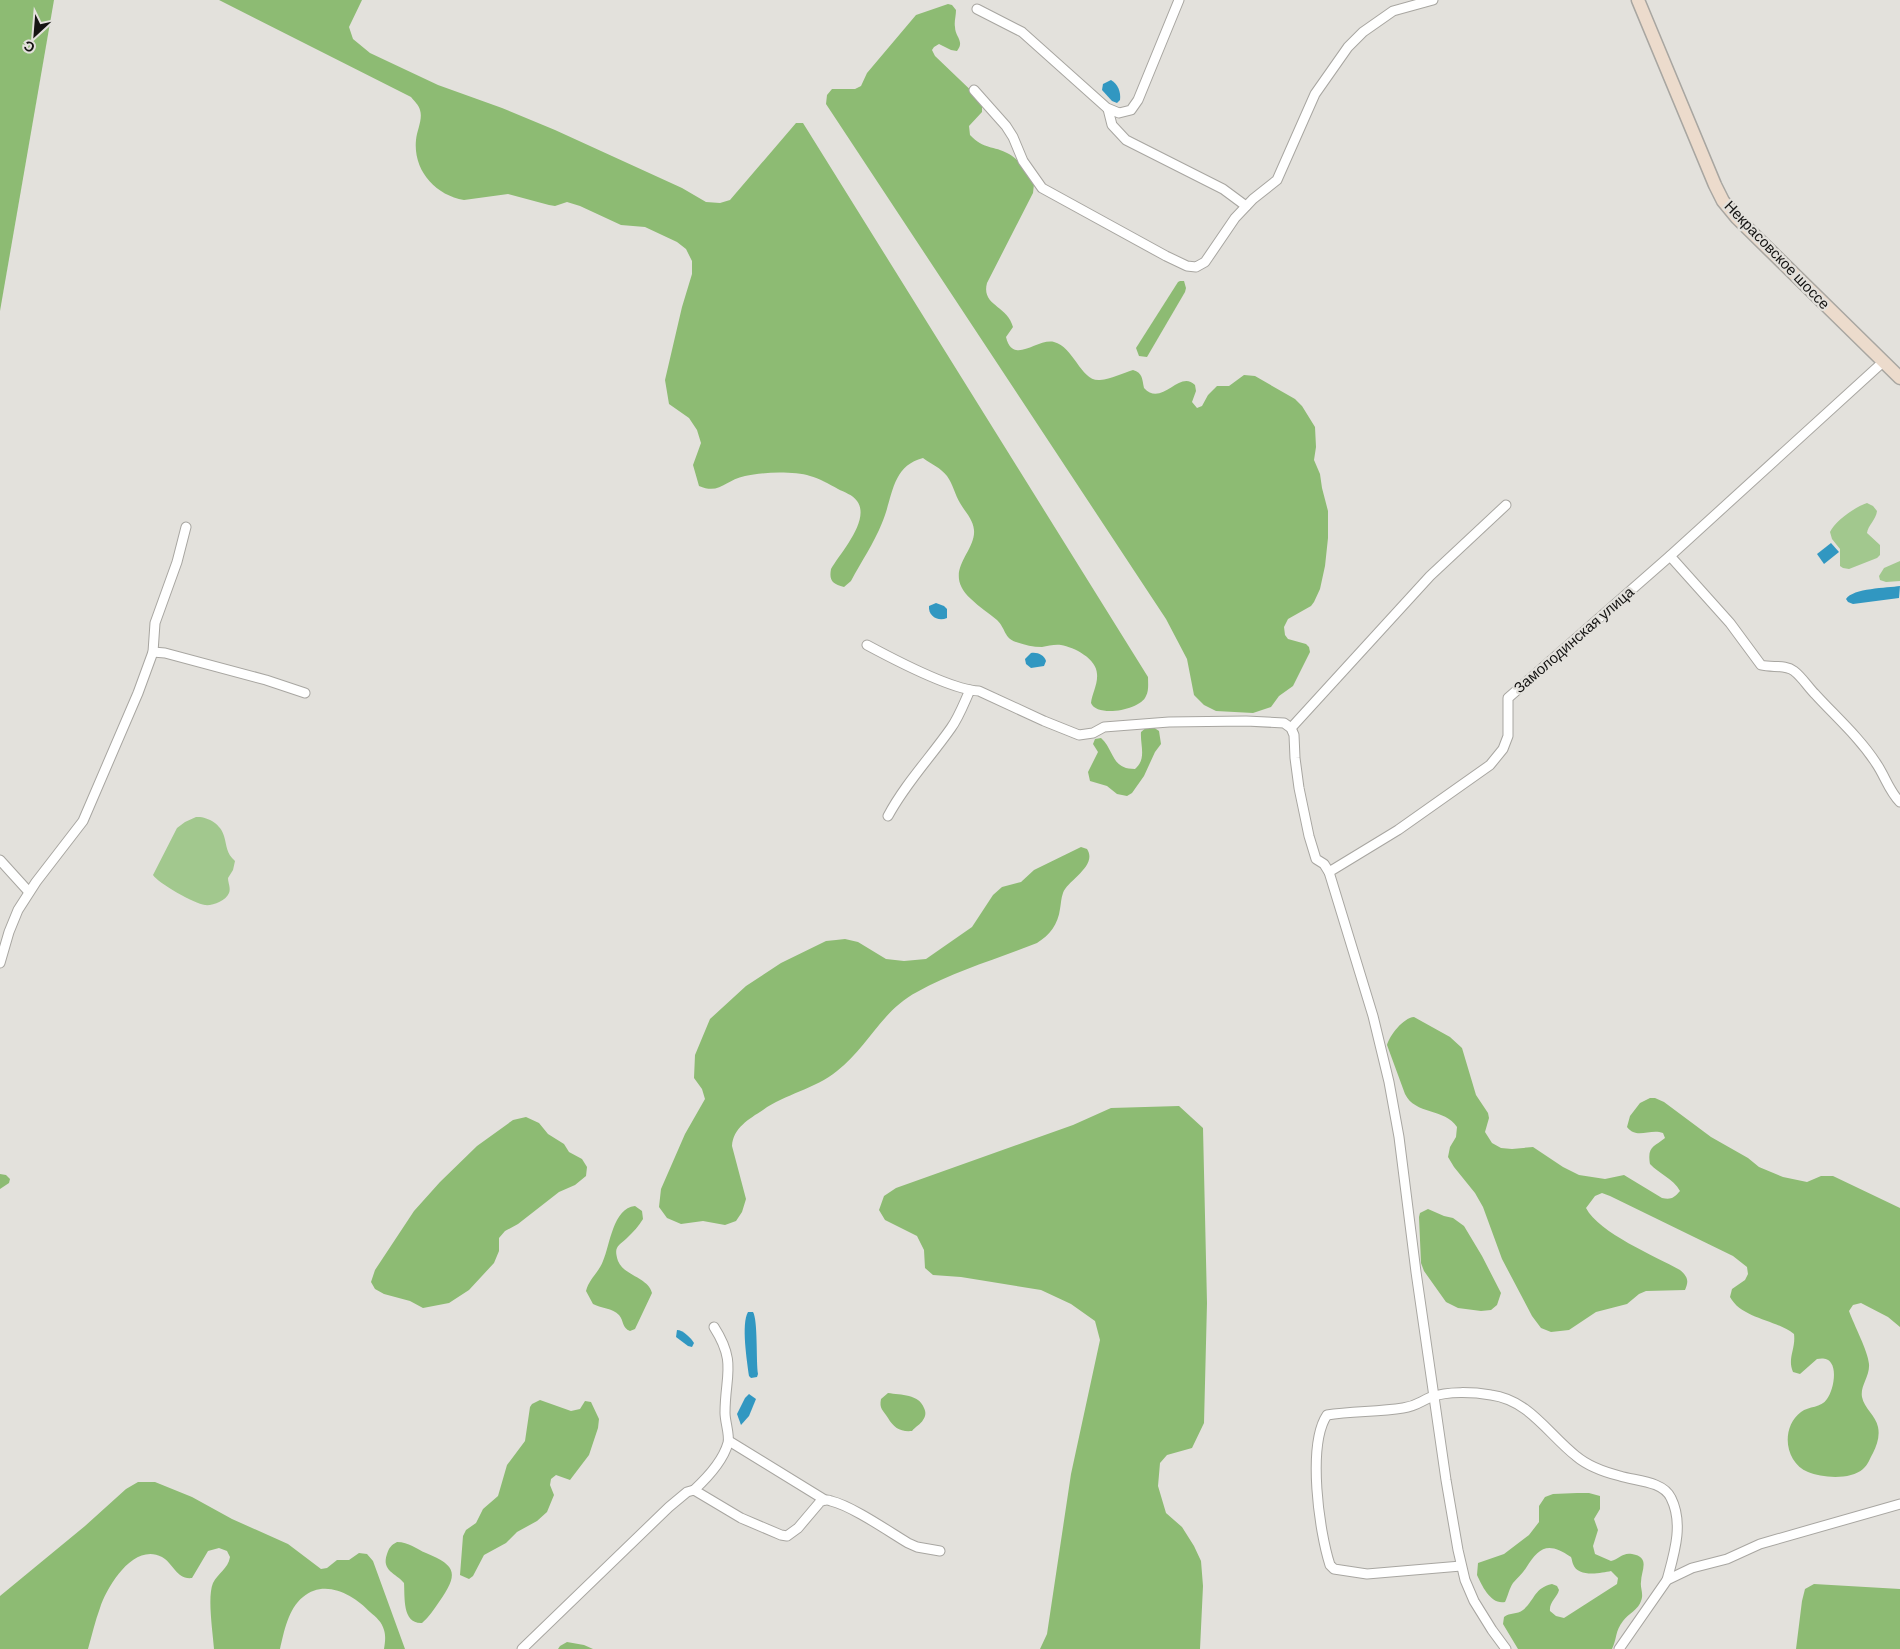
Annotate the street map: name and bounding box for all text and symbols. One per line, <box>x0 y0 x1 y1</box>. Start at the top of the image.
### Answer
north arrow <box>10 10 60 60</box>
text: С <box>21 37 37 57</box>
street label: Некрасовское шоссе <box>1721 196 1834 312</box>
street label: Замолодинская улица <box>1510 582 1638 696</box>

